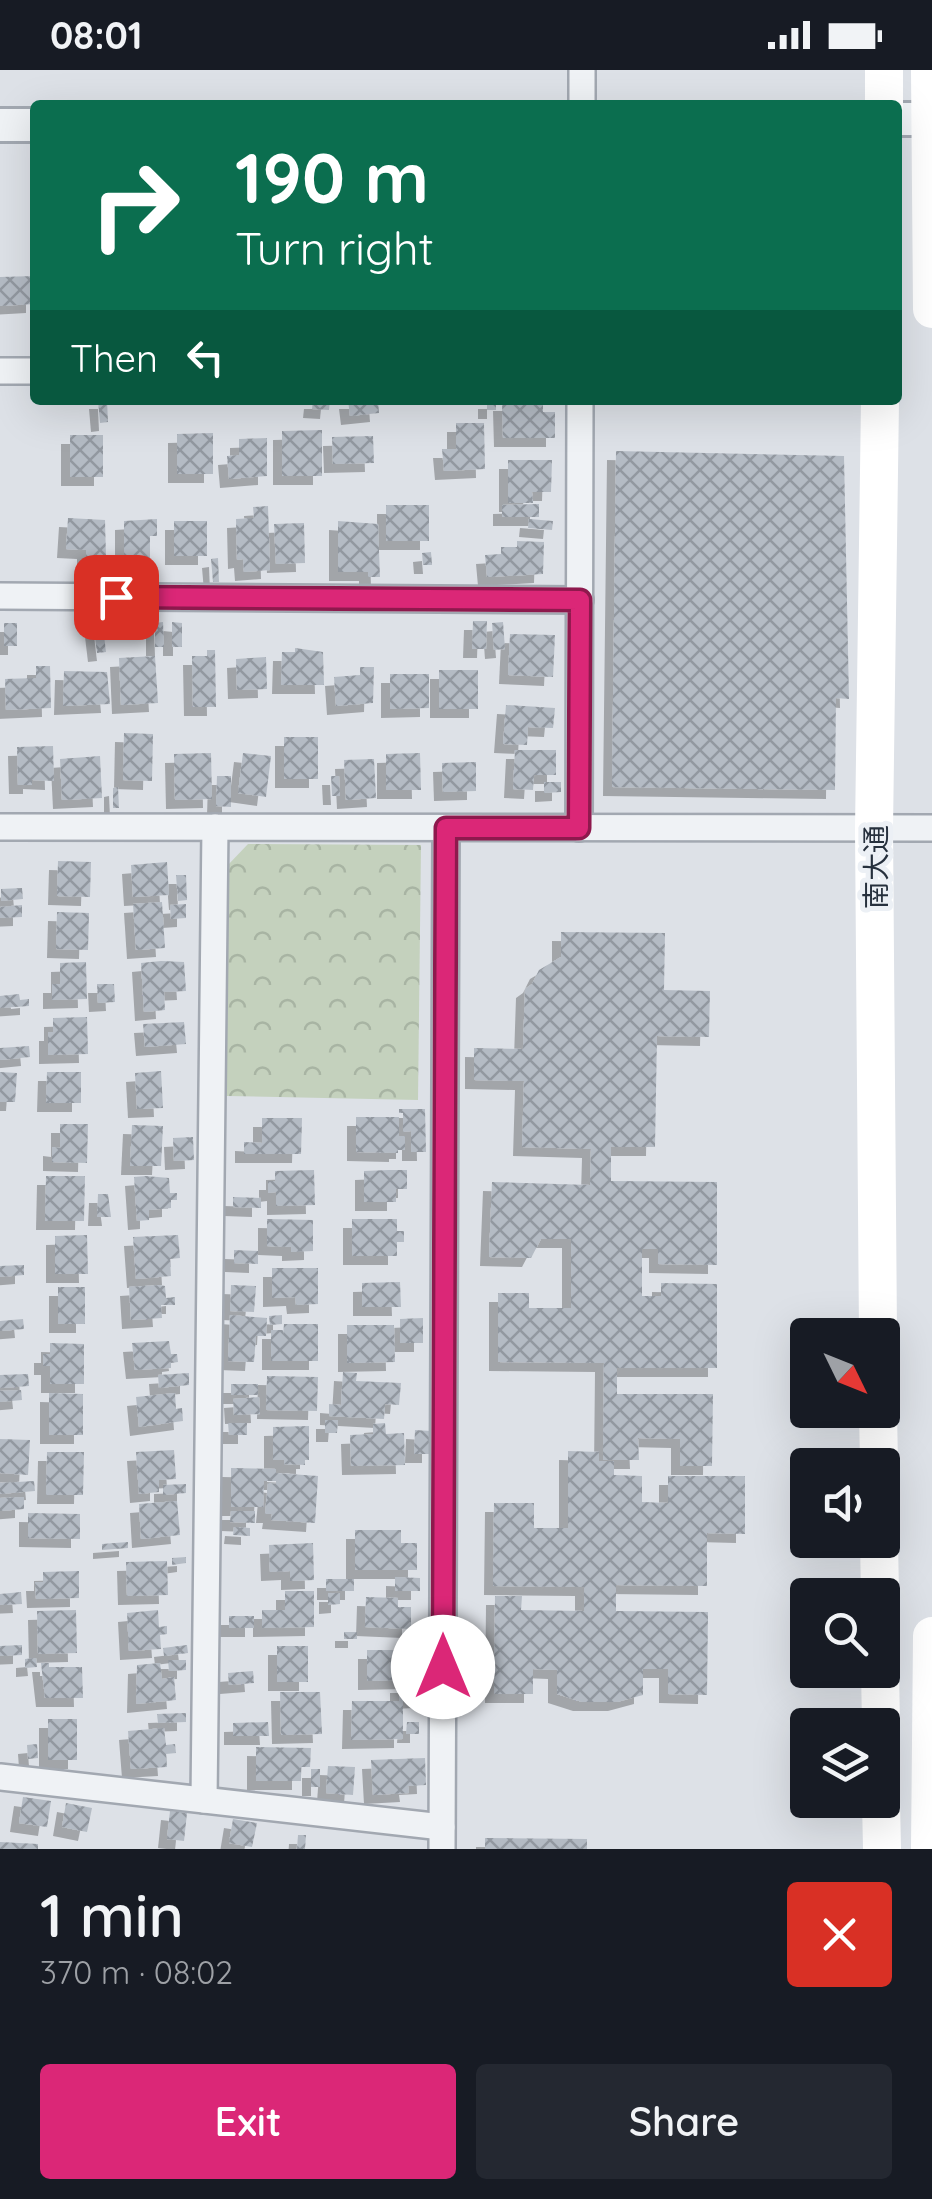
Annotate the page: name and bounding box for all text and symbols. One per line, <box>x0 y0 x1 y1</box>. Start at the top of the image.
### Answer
text: 08:01 <box>50 11 143 59</box>
text: 190 m <box>235 133 429 221</box>
icon: right <box>70 140 200 270</box>
text: Turn right <box>235 220 434 276</box>
icon: left <box>178 330 233 385</box>
text: Then <box>70 334 158 382</box>
pin <box>74 555 159 640</box>
icon: arrive <box>89 570 144 625</box>
street label: 南大通 <box>858 825 893 909</box>
north arrow <box>790 1318 900 1428</box>
map controls <box>790 1318 900 1818</box>
button: sound <box>790 1448 900 1558</box>
button: search <box>790 1578 900 1688</box>
position arrow <box>391 1615 495 1719</box>
button: layers <box>790 1708 900 1818</box>
text: 1 min <box>40 1877 184 1952</box>
button: close <box>787 1882 892 1987</box>
text: 370 m · 08:02 <box>40 1952 233 1992</box>
button: Exit <box>40 2064 456 2179</box>
button: Share <box>476 2064 892 2179</box>

